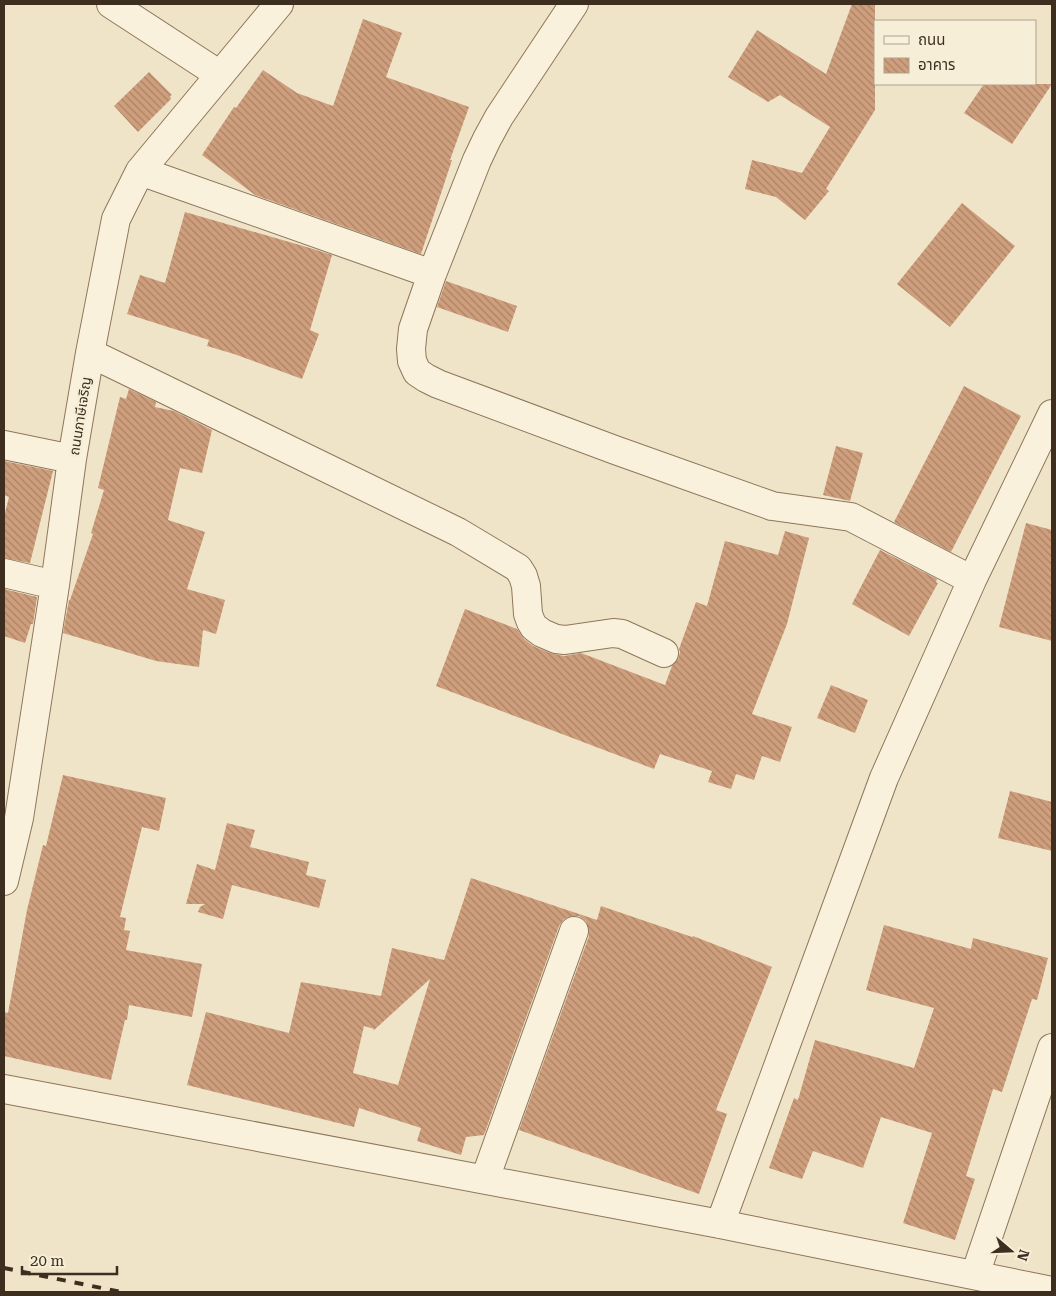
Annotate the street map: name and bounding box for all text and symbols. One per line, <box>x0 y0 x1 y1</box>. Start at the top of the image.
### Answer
legend <box>874 20 1036 85</box>
text: ถนน <box>918 31 945 49</box>
text: อาคาร <box>918 56 955 74</box>
street label: ถนนภาษีเจริญ <box>66 376 94 456</box>
north arrow <box>986 1226 1036 1276</box>
scale bar <box>22 1244 118 1276</box>
text: N <box>1014 1248 1033 1263</box>
text: 20 m <box>30 1252 65 1270</box>

